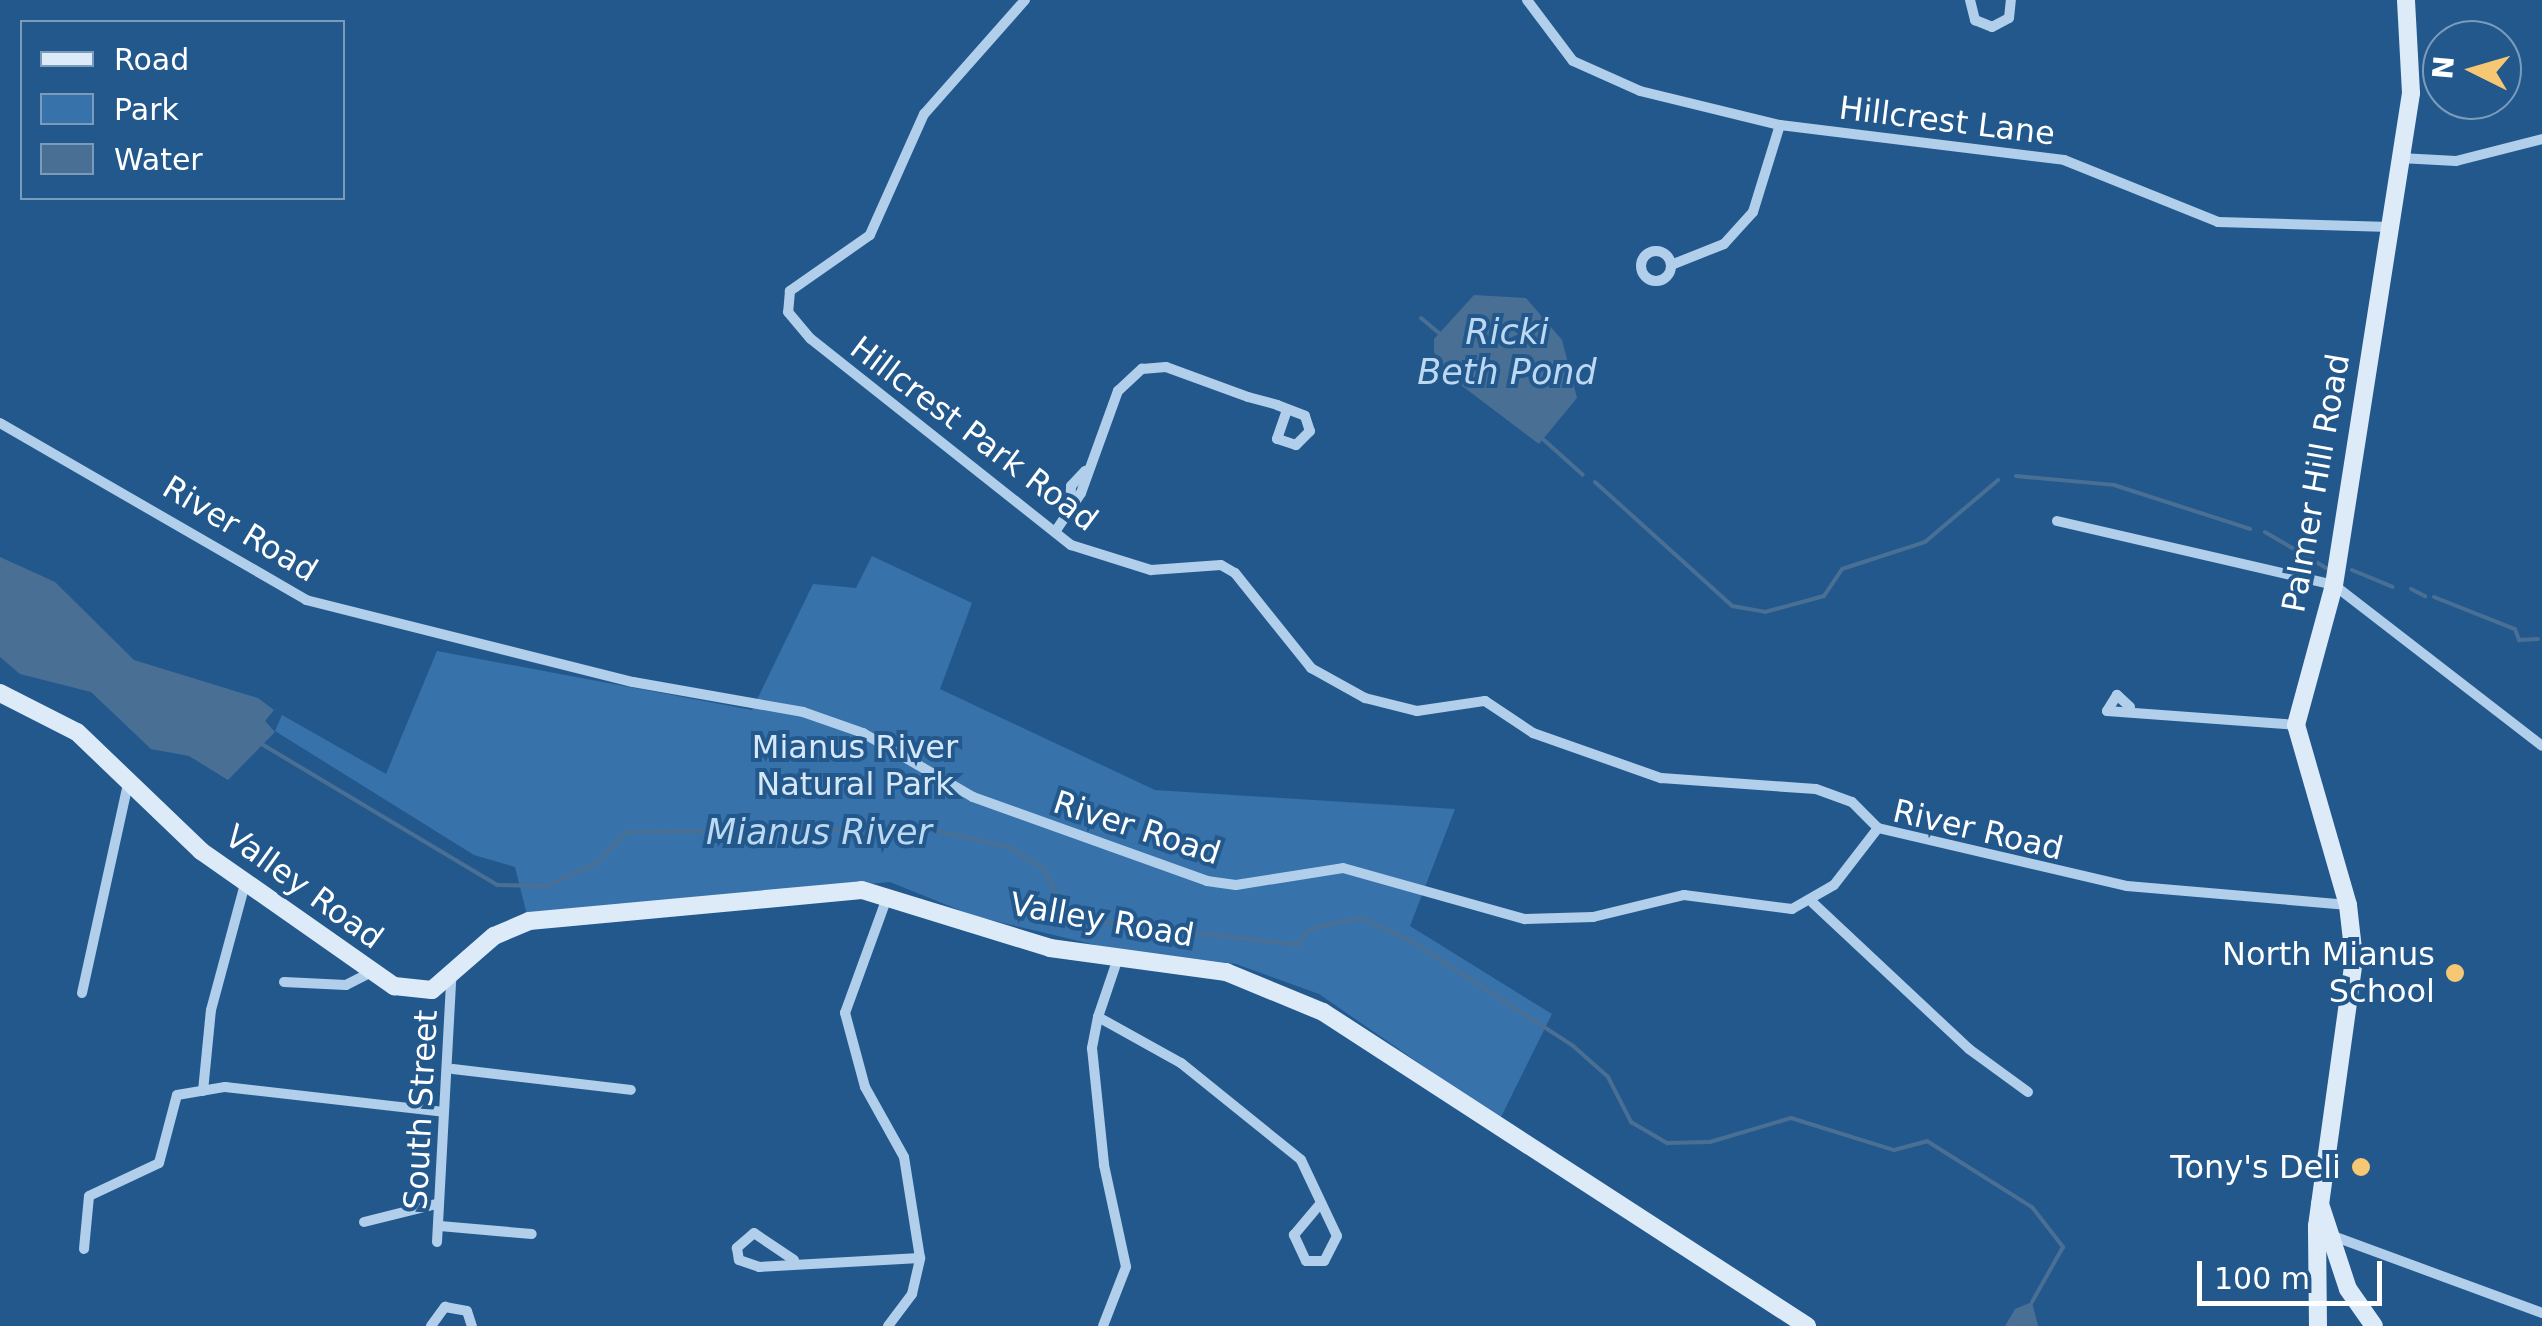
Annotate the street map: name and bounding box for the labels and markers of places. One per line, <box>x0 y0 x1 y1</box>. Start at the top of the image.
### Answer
place label: North Mianus School <box>2222 936 2435 1011</box>
marker: North Mianus School <box>2444 962 2466 984</box>
place label: Tony's Deli <box>2170 1148 2341 1186</box>
marker: Tony's Deli <box>2350 1156 2372 1178</box>

